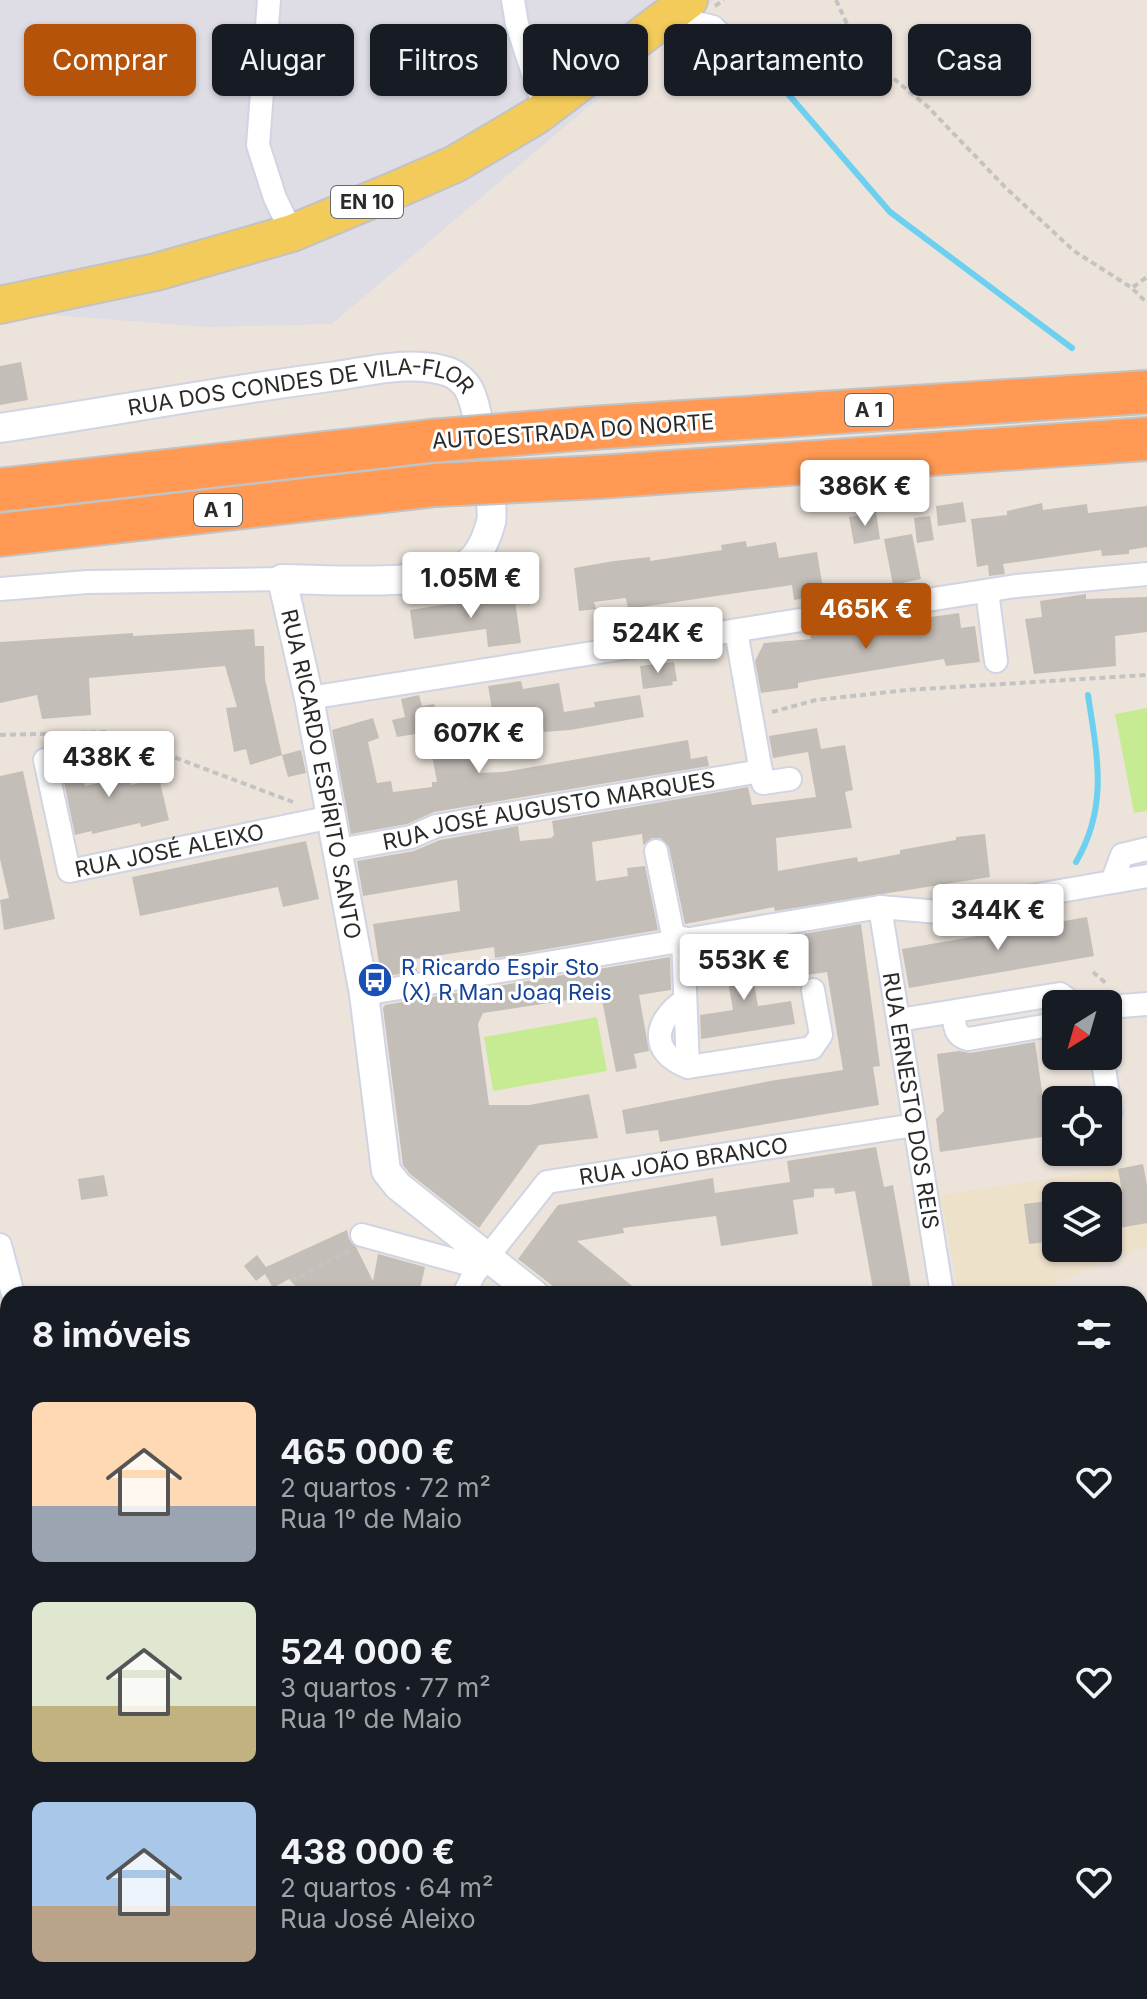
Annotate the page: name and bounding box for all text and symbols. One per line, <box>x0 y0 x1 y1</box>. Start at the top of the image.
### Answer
chip: Comprar <box>24 24 196 96</box>
chip: Alugar <box>212 24 354 96</box>
chip: Filtros <box>370 24 507 96</box>
chip: Novo <box>523 24 648 96</box>
chip: Apartamento <box>664 24 892 96</box>
chip: Casa <box>908 24 1031 96</box>
road number: EN 10 <box>331 186 403 218</box>
street label: RUA DOS CONDES DE VILA-FLOR <box>126 353 480 421</box>
road number: A 1 <box>845 394 893 426</box>
street label: AUTOESTRADA DO NORTE <box>431 408 715 454</box>
pin: 386K € <box>800 460 930 528</box>
text: 386K € <box>818 470 912 501</box>
road number: A 1 <box>194 494 242 526</box>
pin: 1.05M € <box>397 552 545 620</box>
text: 1.05M € <box>420 562 522 593</box>
pin: 465K € <box>801 583 931 651</box>
text: 465K € <box>819 593 913 624</box>
street label: RUA RICARDO ESPÍRITO SANTO <box>276 607 367 941</box>
pin: 524K € <box>593 607 723 675</box>
text: 524K € <box>612 617 704 648</box>
pin: 607K € <box>414 707 544 775</box>
text: 607K € <box>433 717 525 748</box>
pin: 438K € <box>44 731 174 799</box>
text: 438K € <box>62 741 156 772</box>
street label: RUA JOSÉ AUGUSTO MARQUES <box>381 766 717 855</box>
street label: RUA JOSÉ ALEIXO <box>73 818 266 882</box>
pin: 344K € <box>933 884 1063 952</box>
text: 344K € <box>951 894 1045 925</box>
pin: 553K € <box>679 934 809 1002</box>
text: 553K € <box>698 944 790 975</box>
place label: R Ricardo Espir Sto (X) R Man Joaq Reis <box>401 954 612 1005</box>
bus stop icon: R Ricardo Espir Sto (X) R Man Joaq Reis <box>356 961 394 999</box>
street label: RUA ERNESTO DOS REIS <box>878 970 944 1231</box>
north arrow <box>1042 990 1122 1070</box>
map controls <box>1042 990 1122 1262</box>
button: locate <box>1042 1086 1122 1166</box>
street label: RUA JOÃO BRANCO <box>577 1132 790 1190</box>
button: layers <box>1042 1182 1122 1262</box>
icon: filters <box>1072 1312 1116 1356</box>
text: 8 imóveis <box>32 1314 191 1355</box>
text: 465 000 € <box>280 1431 455 1472</box>
icon: home <box>96 1434 192 1530</box>
icon: heart <box>1072 1460 1116 1504</box>
text: 2 quartos · 72 m² <box>280 1472 491 1503</box>
text: Rua 1º de Maio <box>280 1503 462 1534</box>
text: 524 000 € <box>280 1631 454 1672</box>
icon: home <box>96 1634 192 1730</box>
icon: heart <box>1072 1660 1116 1704</box>
text: 3 quartos · 77 m² <box>280 1672 491 1703</box>
text: Rua 1º de Maio <box>280 1703 462 1734</box>
text: 438 000 € <box>280 1831 455 1872</box>
icon: home <box>96 1834 192 1930</box>
icon: heart <box>1072 1860 1116 1904</box>
text: 2 quartos · 64 m² <box>280 1872 493 1903</box>
text: Rua José Aleixo <box>280 1903 476 1934</box>

